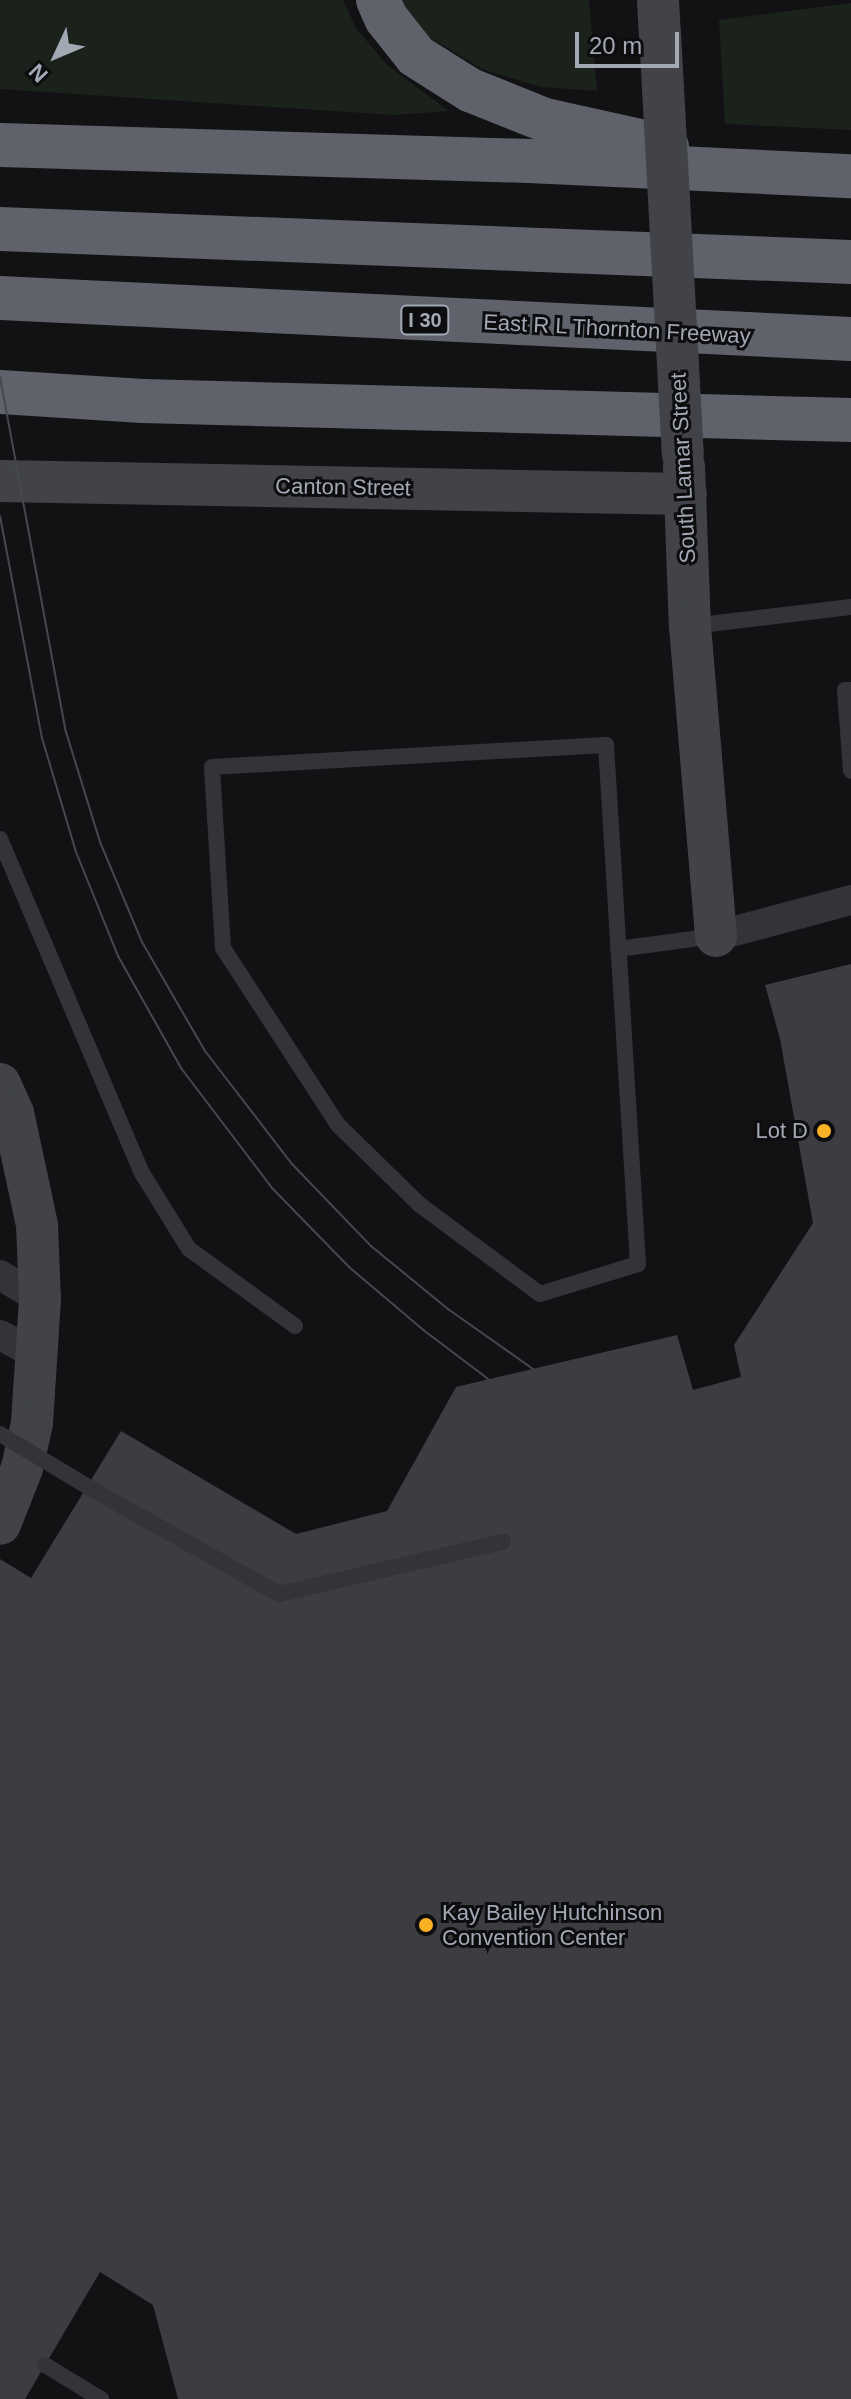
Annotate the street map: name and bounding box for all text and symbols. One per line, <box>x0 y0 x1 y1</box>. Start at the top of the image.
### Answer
north arrow <box>16 16 96 96</box>
scale bar <box>579 16 683 66</box>
text: 20 m <box>589 32 642 59</box>
text: N <box>24 59 53 87</box>
road number: I 30 <box>399 304 451 336</box>
street label: East R L Thornton Freeway <box>482 309 752 349</box>
street label: South Lamar Street <box>665 372 701 564</box>
street label: Canton Street <box>275 473 411 501</box>
place label: Lot D <box>755 1118 808 1144</box>
marker: Lot D <box>815 1122 833 1140</box>
place label: Kay Bailey Hutchinson Convention Center <box>442 1899 662 1950</box>
marker: Kay Bailey Hutchinson Convention Center <box>417 1916 435 1934</box>

